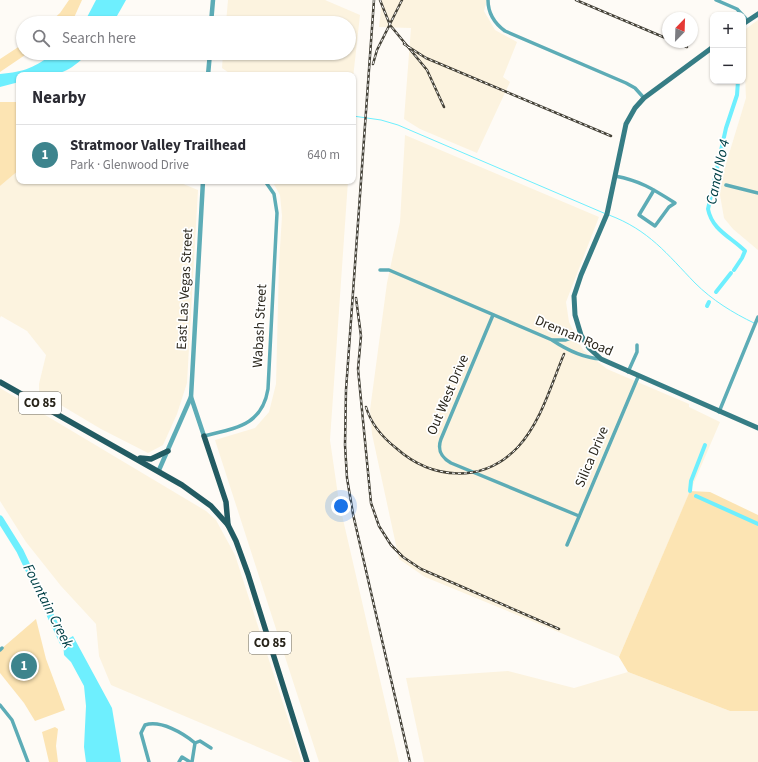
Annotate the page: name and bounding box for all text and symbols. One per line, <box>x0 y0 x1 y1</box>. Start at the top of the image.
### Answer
north arrow <box>662 12 698 48</box>
map controls <box>710 12 746 84</box>
button: + <box>710 12 746 48</box>
search box <box>16 16 356 60</box>
icon: search <box>30 27 52 49</box>
text: Search here <box>62 28 136 49</box>
button: − <box>710 48 746 84</box>
text: Nearby <box>32 86 86 110</box>
text: Stratmoor Valley Trailhead <box>70 135 246 156</box>
water label: Canal No 4 <box>701 137 735 207</box>
text: 1 <box>42 146 48 164</box>
text: 640 m <box>307 146 340 164</box>
text: Park · Glenwood Drive <box>70 156 189 174</box>
street label: East Las Vegas Street <box>172 228 198 350</box>
street label: Wabash Street <box>248 283 272 368</box>
street label: Drennan Road <box>532 311 616 361</box>
street label: Out West Drive <box>422 352 474 438</box>
road number: CO 85 <box>19 392 61 414</box>
street label: Silica Drive <box>570 423 614 491</box>
your location <box>331 496 351 516</box>
water label: Fountain Creek <box>18 560 79 653</box>
road number: CO 85 <box>249 632 291 654</box>
pin: 1 <box>11 651 37 681</box>

